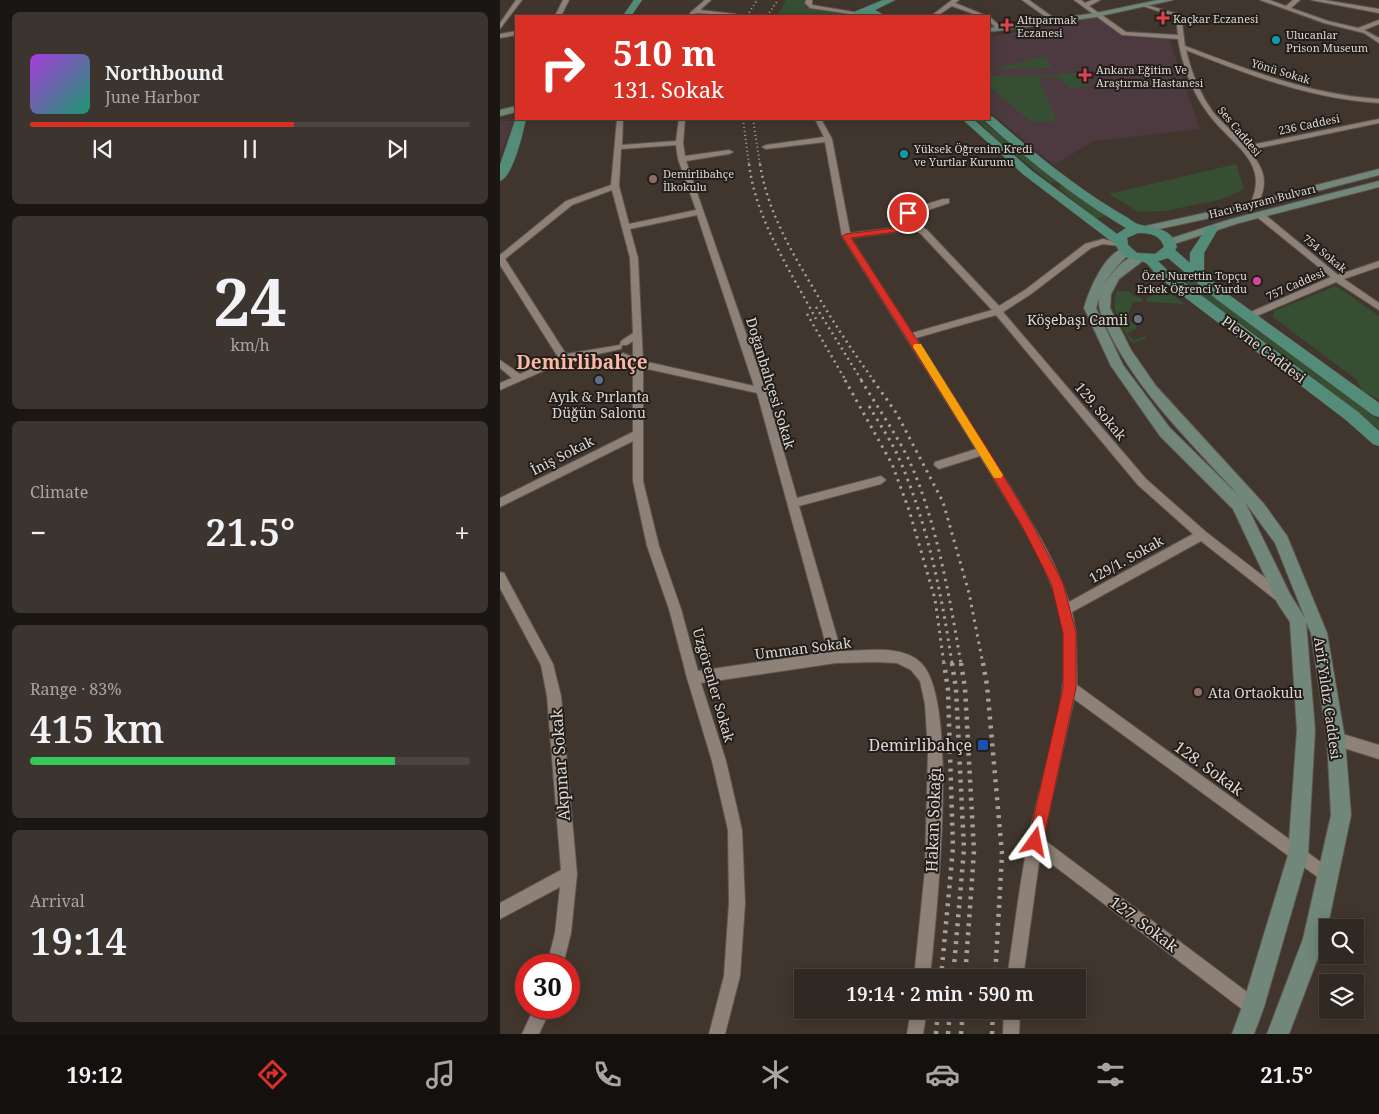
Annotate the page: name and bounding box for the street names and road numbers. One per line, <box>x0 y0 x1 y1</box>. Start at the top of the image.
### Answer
street label: Yönü Sokak <box>1249 55 1313 87</box>
street label: Ses Caddesi <box>1215 103 1265 159</box>
street label: 236 Caddesi <box>1277 110 1341 138</box>
street label: Hacı Bayram Bulvarı <box>1207 180 1317 222</box>
street label: 754 Sokak <box>1300 231 1351 276</box>
street label: 757 Caddesi <box>1264 264 1327 303</box>
street label: Plevne Caddesi <box>1218 311 1310 387</box>
street label: Doğanbahçesi Sokak <box>742 315 800 452</box>
street label: 129. Sokak <box>1071 378 1131 445</box>
street label: İniş Sokak <box>527 431 598 479</box>
street label: 129/1. Sokak <box>1085 530 1167 587</box>
street label: Uzgörenler Sokak <box>689 626 740 745</box>
street label: Umman Sokak <box>754 633 853 663</box>
street label: Arif Yıldız Caddesi <box>1310 636 1346 761</box>
street label: Akpınar Sokak <box>545 708 575 822</box>
street label: 128. Sokak <box>1170 735 1249 801</box>
street label: Hakan Sokağı <box>920 767 946 873</box>
street label: 127. Sokak <box>1105 891 1183 957</box>

